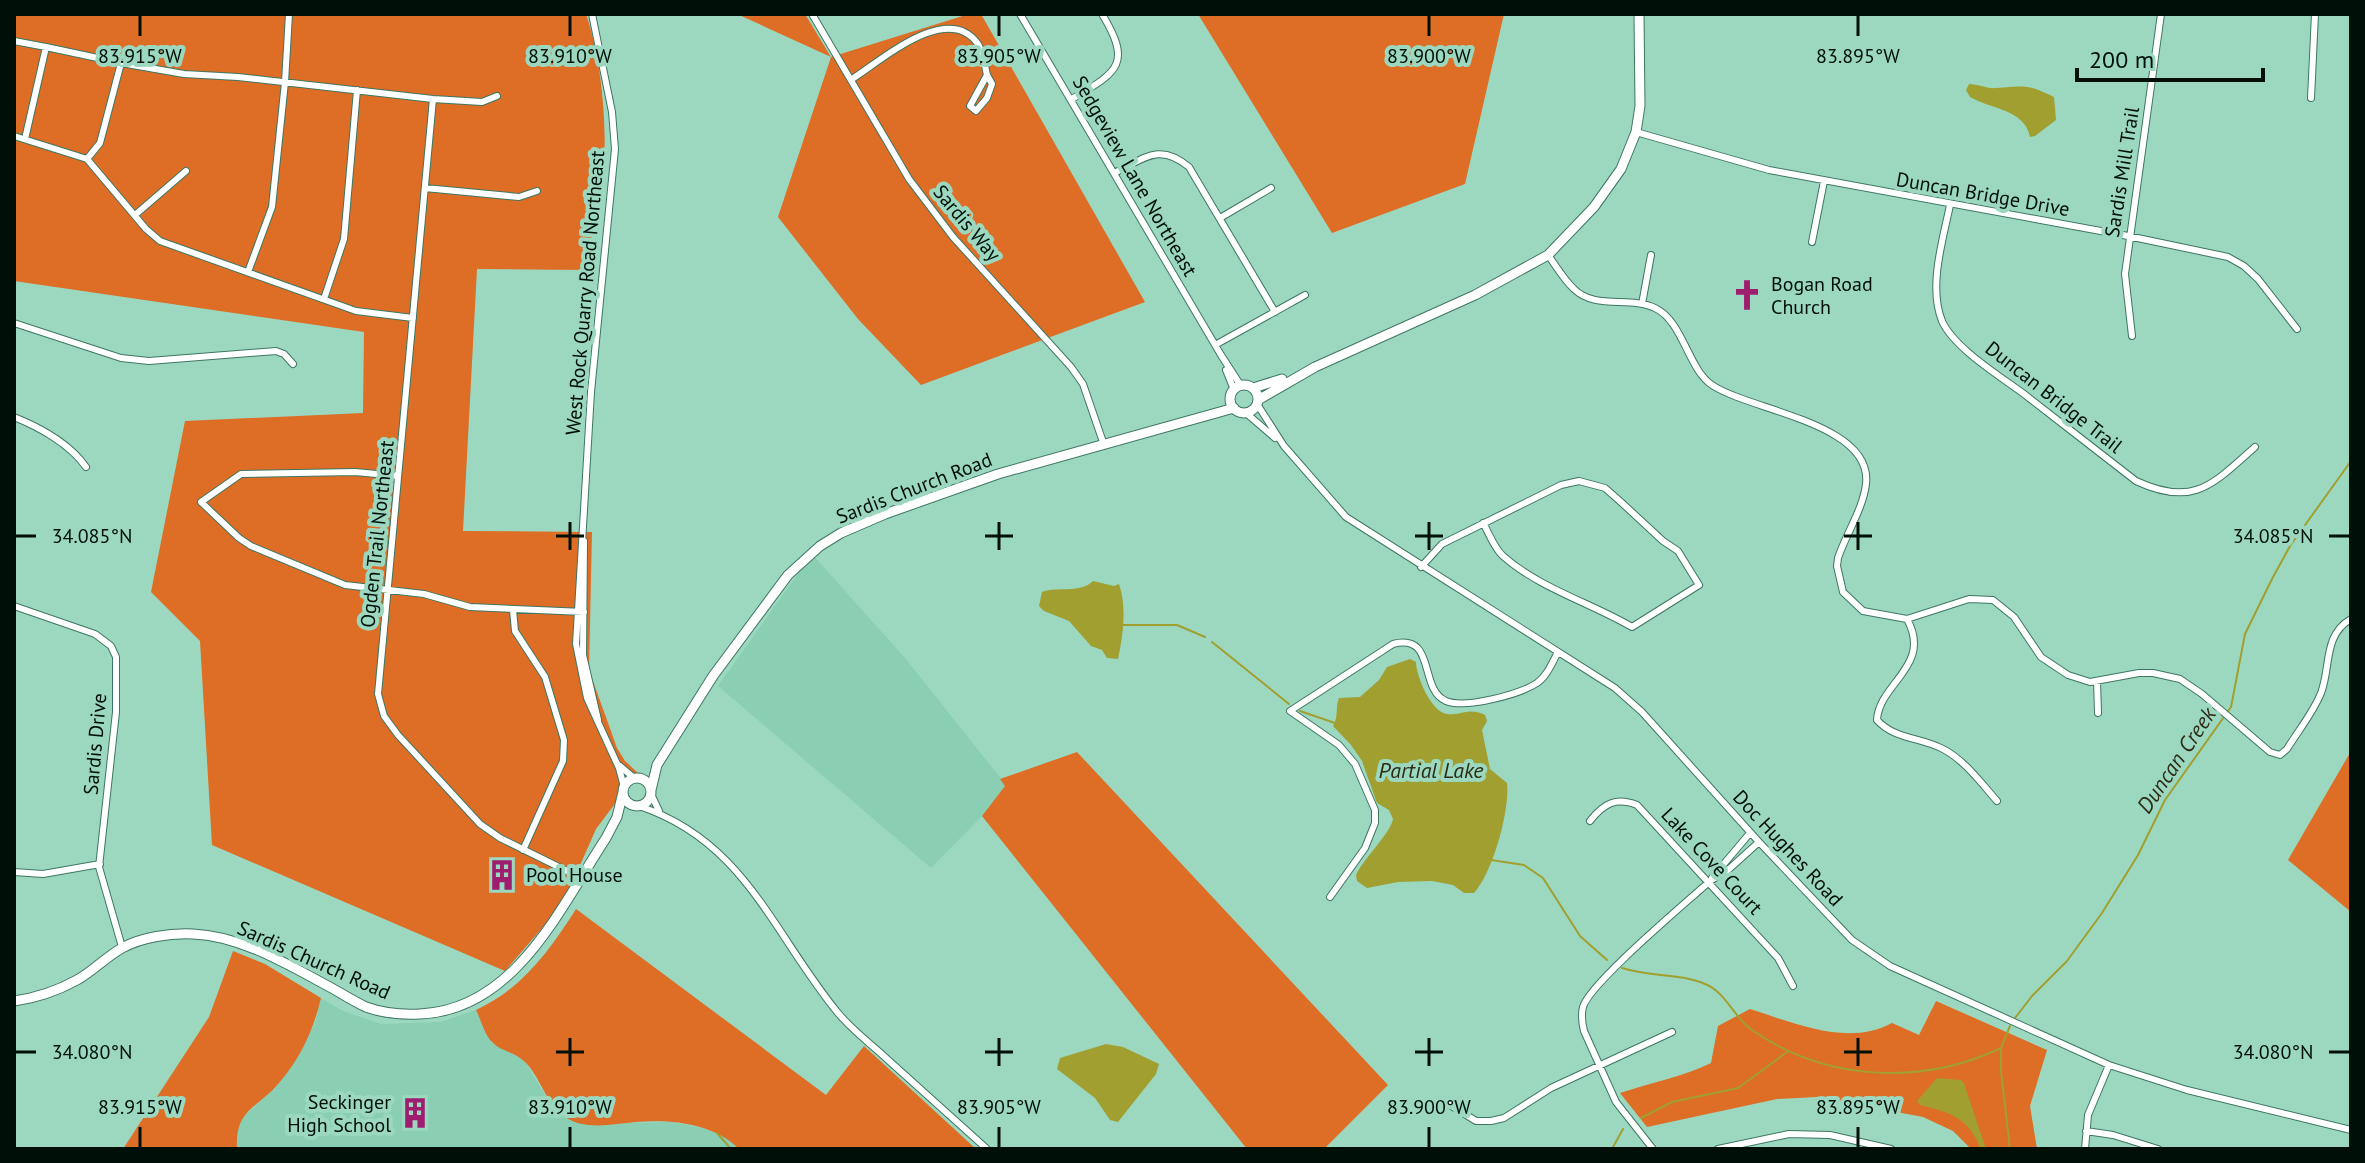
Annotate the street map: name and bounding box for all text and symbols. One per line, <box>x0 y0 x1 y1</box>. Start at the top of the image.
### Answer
scale bar <box>2077 32 2263 82</box>
text: 83.915°W <box>98 43 182 69</box>
text: 83.910°W <box>528 43 612 69</box>
text: 83.905°W <box>957 43 1041 69</box>
text: 83.900°W <box>1387 43 1471 69</box>
text: 83.895°W <box>1816 43 1900 69</box>
text: 200 m <box>2089 44 2154 75</box>
street label: Sedgeview Lane Northeast <box>1067 71 1203 281</box>
street label: Sardis Mill Trail <box>2099 105 2145 239</box>
street label: West Rock Quarry Road Northeast <box>560 149 610 436</box>
street label: Duncan Bridge Drive <box>1894 166 2072 222</box>
street label: Sardis Way <box>928 179 1007 267</box>
place label: Bogan Road Church <box>1771 271 1873 320</box>
church icon: Bogan Road Church <box>1730 278 1764 312</box>
street label: Duncan Bridge Trail <box>1980 335 2128 459</box>
street label: Ogden Trail Northeast <box>354 439 400 629</box>
street label: Sardis Church Road <box>832 446 996 530</box>
text: 34.085°N <box>52 523 132 549</box>
text: 34.085°N <box>2233 523 2313 549</box>
street label: Sardis Drive <box>78 692 112 796</box>
water label: Duncan Creek <box>2130 701 2222 818</box>
water label: Partial Lake <box>1378 756 1484 784</box>
street label: Doc Hughes Road <box>1727 784 1849 912</box>
street label: Lake Cove Court <box>1656 802 1768 920</box>
building icon: Pool House <box>485 858 519 892</box>
place label: Pool House <box>526 862 623 888</box>
street label: Sardis Church Road <box>233 915 395 1005</box>
text: 34.080°N <box>52 1039 132 1065</box>
text: 34.080°N <box>2233 1039 2313 1065</box>
place label: Seckinger High School <box>287 1089 391 1138</box>
text: 83.915°W <box>98 1094 182 1120</box>
text: 83.910°W <box>528 1094 612 1120</box>
text: 83.905°W <box>957 1094 1041 1120</box>
text: 83.900°W <box>1387 1094 1471 1120</box>
text: 83.895°W <box>1816 1094 1900 1120</box>
building icon: Seckinger High School <box>398 1096 432 1130</box>

